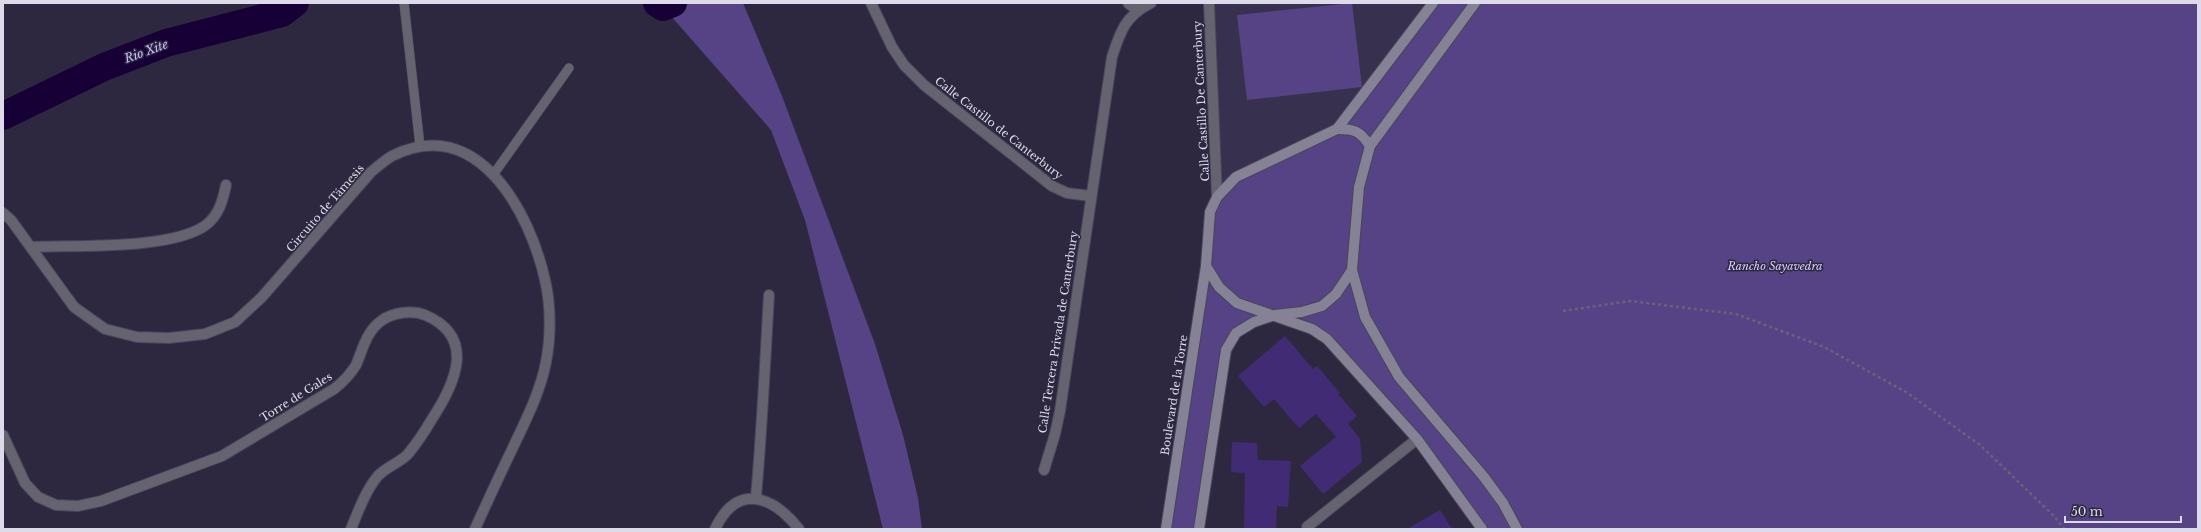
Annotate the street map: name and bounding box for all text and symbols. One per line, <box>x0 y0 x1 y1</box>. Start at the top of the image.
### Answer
street label: Calle Castillo De Canterbury <box>1190 20 1212 182</box>
water label: Rio Xite <box>121 36 170 66</box>
street label: Calle Castillo de Canterbury <box>932 74 1066 182</box>
street label: Circuito de Támesis <box>283 161 367 255</box>
street label: Calle Tercera Privada de Canterbury <box>1035 230 1081 434</box>
park label: Rancho Sayavedra <box>1726 259 1823 273</box>
street label: Boulevard de la Torre <box>1158 334 1190 456</box>
street label: Torre de Gales <box>257 369 335 425</box>
scale bar <box>2065 498 2181 524</box>
text: 50 m <box>2071 504 2103 519</box>

